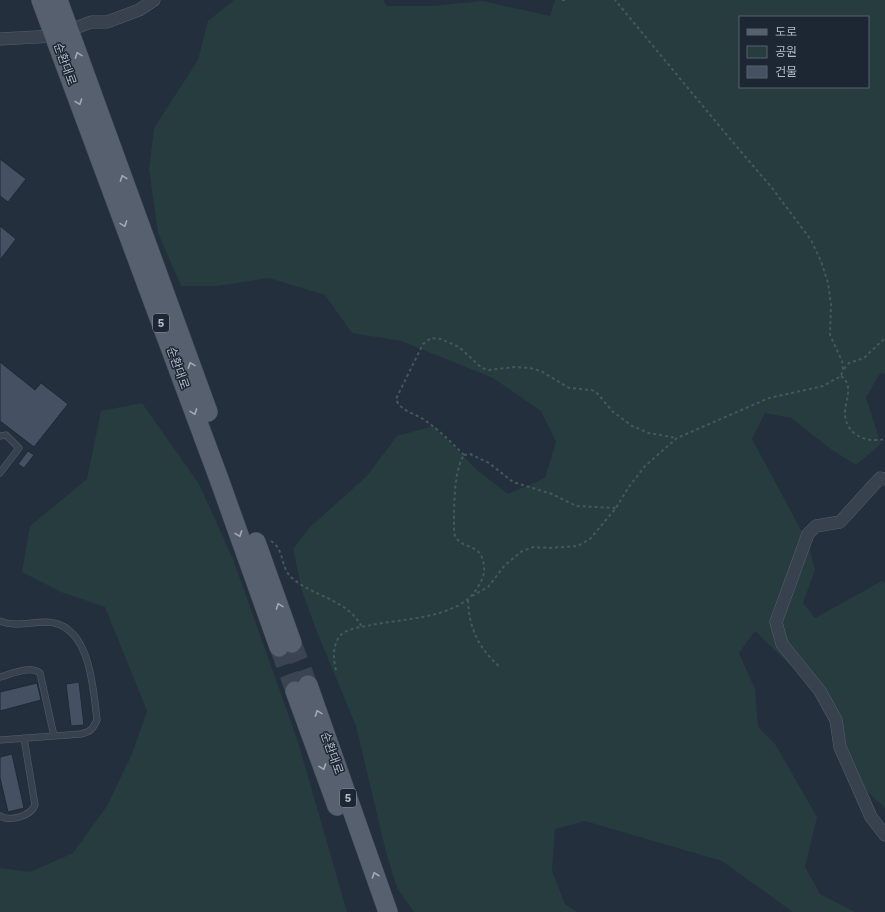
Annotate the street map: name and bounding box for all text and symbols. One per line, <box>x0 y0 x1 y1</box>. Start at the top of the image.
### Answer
legend <box>739 16 869 88</box>
text: 도로 <box>775 25 797 39</box>
street label: 순환대로 <box>51 41 79 87</box>
text: 공원 <box>775 45 797 59</box>
one-way arrow <box>74 52 83 59</box>
text: 건물 <box>775 65 797 79</box>
one-way arrow <box>74 99 82 106</box>
one-way arrow <box>119 174 127 181</box>
one-way arrow <box>120 221 128 228</box>
road number: 5 <box>153 314 169 332</box>
street label: 순환대로 <box>164 345 192 391</box>
one-way arrow <box>187 362 196 369</box>
one-way arrow <box>189 408 197 415</box>
one-way arrow <box>234 530 242 537</box>
one-way arrow <box>275 603 283 610</box>
one-way arrow <box>314 710 322 717</box>
street label: 순환대로 <box>318 730 346 776</box>
one-way arrow <box>318 763 326 770</box>
road number: 5 <box>340 789 356 807</box>
one-way arrow <box>372 872 380 879</box>

